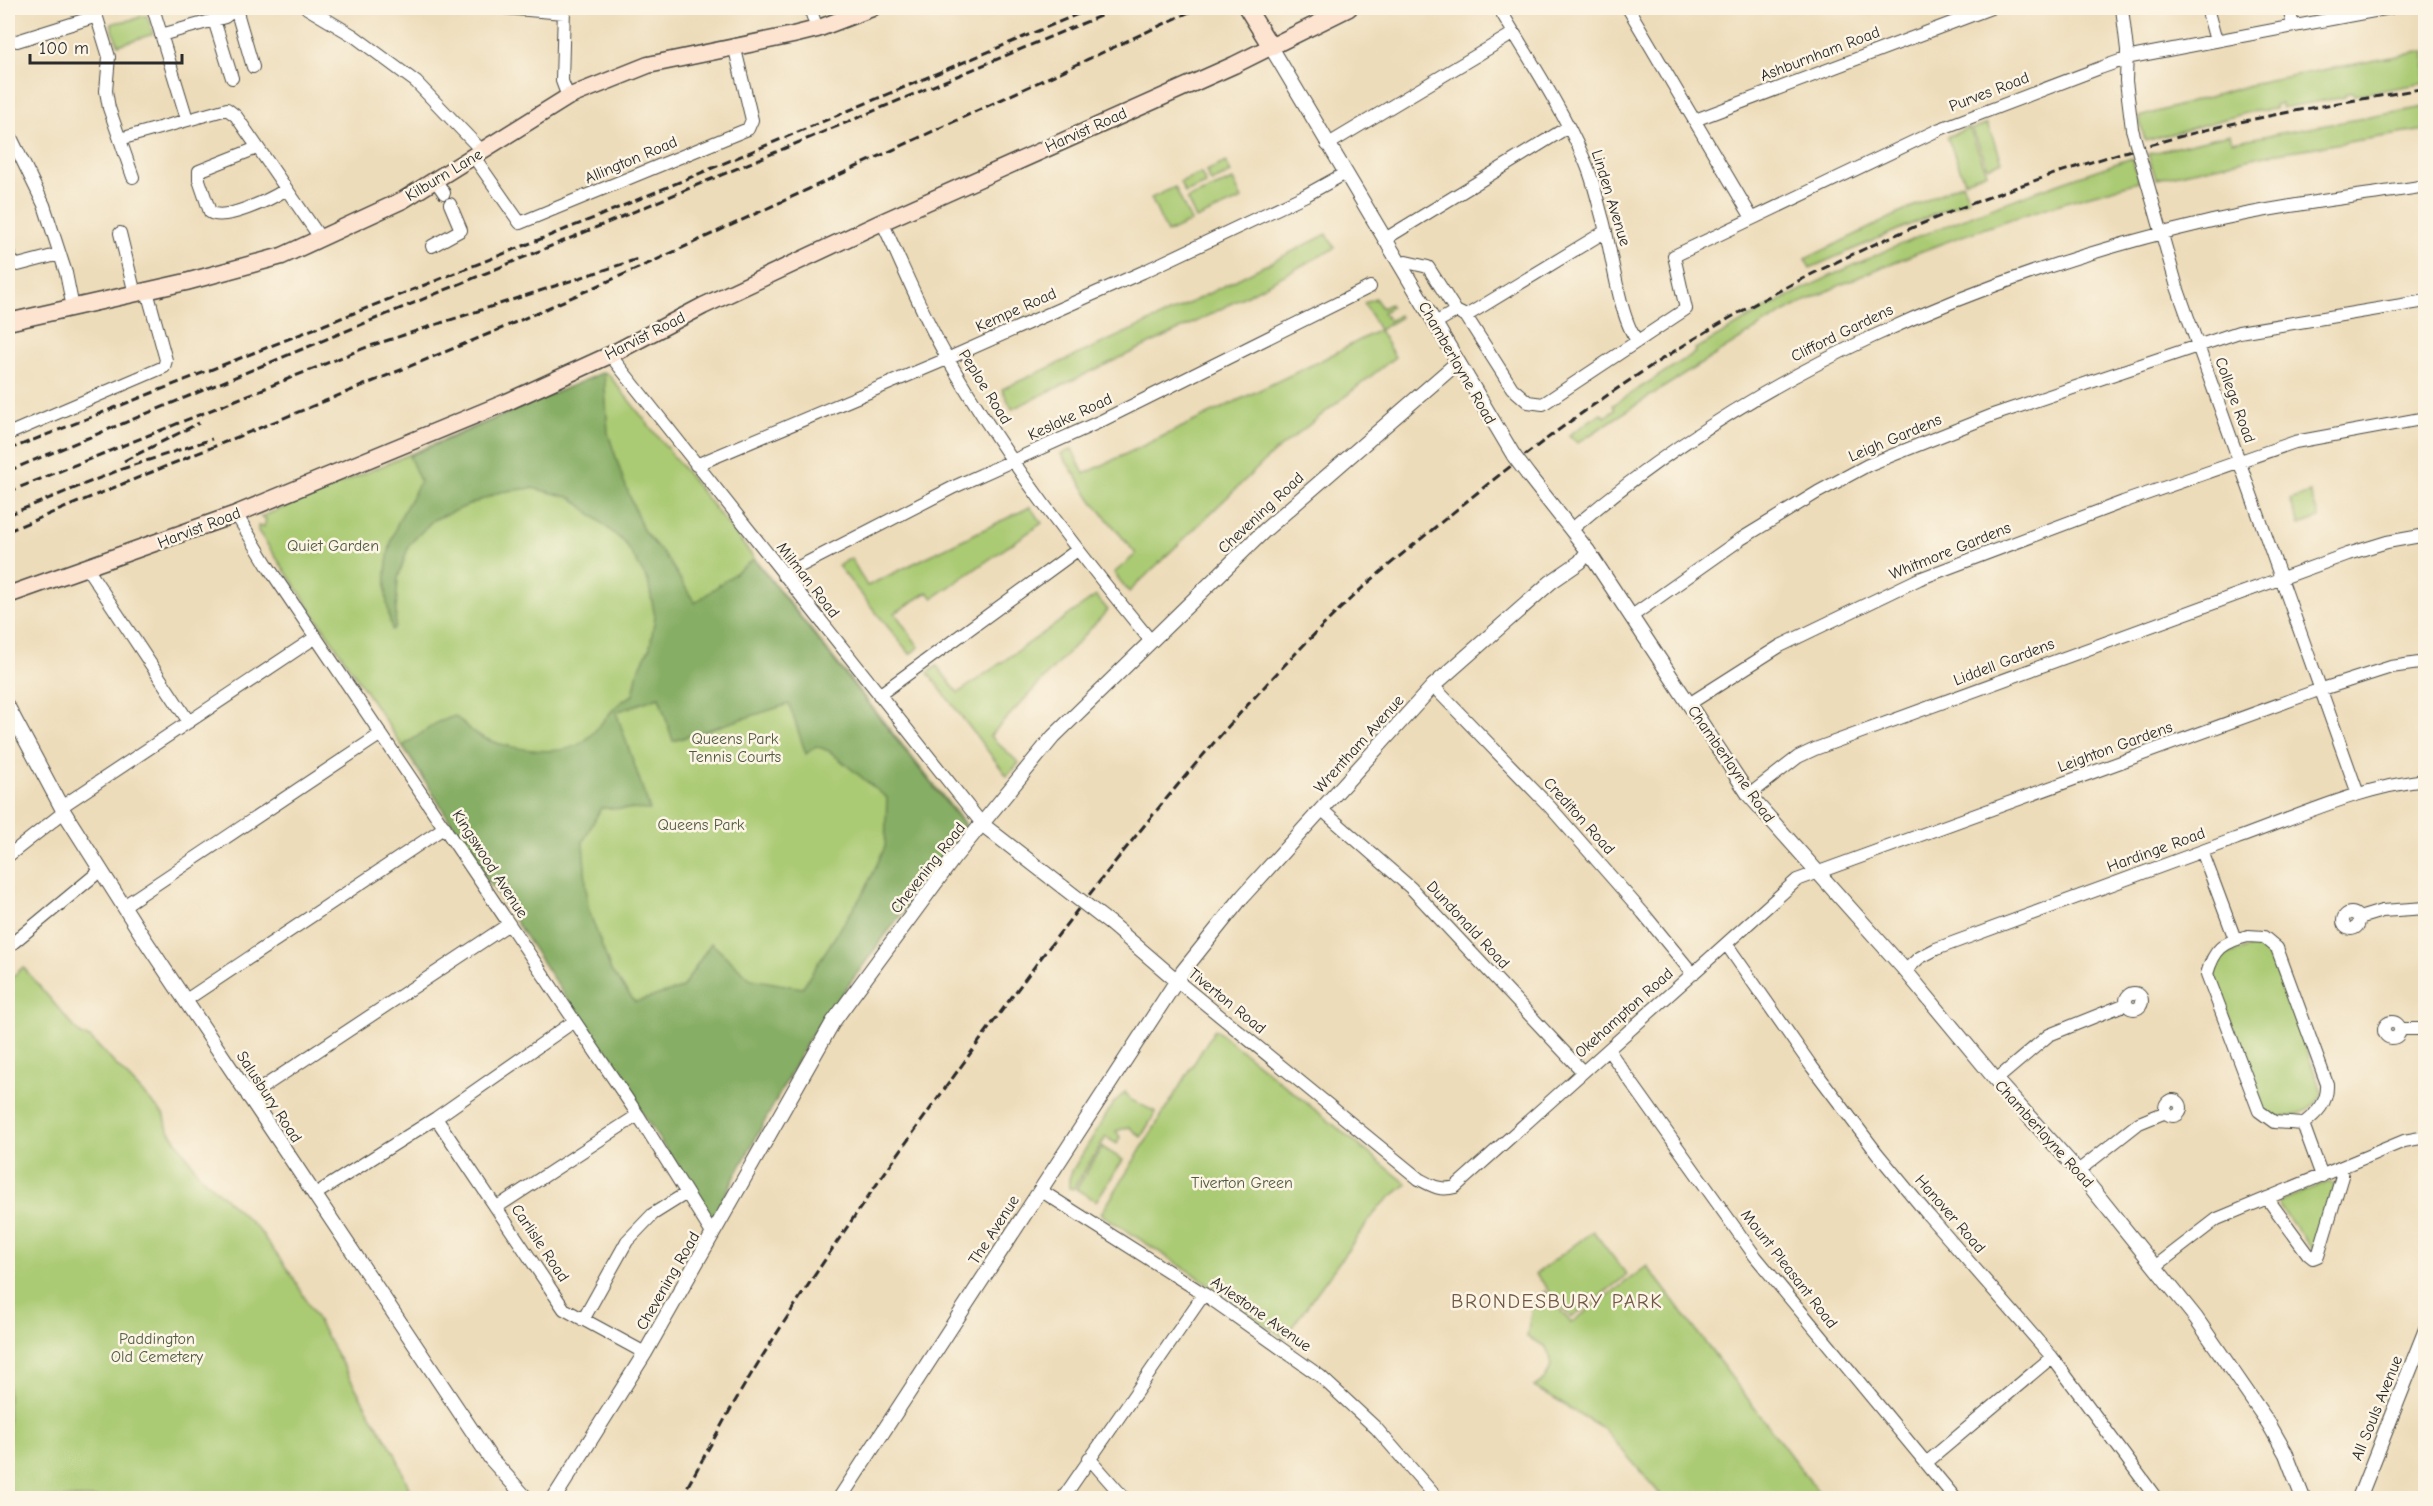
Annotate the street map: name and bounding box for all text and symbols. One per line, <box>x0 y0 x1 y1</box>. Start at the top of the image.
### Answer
street label: Ashburnham Road <box>1758 23 1882 85</box>
scale bar <box>30 27 182 65</box>
text: 100 m <box>39 38 89 59</box>
street label: Purves Road <box>1946 68 2032 116</box>
street label: Harvist Road <box>1042 104 1130 156</box>
street label: Allington Road <box>582 132 680 188</box>
street label: Kilburn Lane <box>402 145 486 205</box>
street label: Linden Avenue <box>1588 148 1634 248</box>
street label: Kempe Road <box>973 284 1059 336</box>
street label: Chamberlayne Road <box>1415 299 1499 427</box>
street label: Clifford Gardens <box>1788 300 1896 365</box>
street label: Harvist Road <box>602 308 688 364</box>
street label: Peploe Road <box>955 346 1015 428</box>
street label: College Road <box>2211 355 2259 445</box>
street label: Keslake Road <box>1025 390 1115 444</box>
street label: Leigh Gardens <box>1846 410 1945 466</box>
street label: Chevening Road <box>1214 469 1308 557</box>
street label: Harvist Road <box>155 504 243 552</box>
street label: Whitmore Gardens <box>1887 518 2014 584</box>
park label: Quiet Garden <box>287 537 379 555</box>
street label: Milman Road <box>773 539 843 621</box>
street label: Liddell Gardens <box>1951 634 2057 689</box>
street label: Wrentham Avenue <box>1310 691 1408 797</box>
street label: Chamberlayne Road <box>1684 702 1778 826</box>
street label: Leighton Gardens <box>2055 718 2175 776</box>
park label: Queens Park Tennis Courts <box>689 730 782 766</box>
street label: Crediton Road <box>1540 774 1618 858</box>
street label: Kingswood Avenue <box>448 807 532 921</box>
park label: Queens Park <box>657 816 745 834</box>
street label: Chevening Road <box>887 819 969 917</box>
street label: Hardinge Road <box>2105 824 2207 876</box>
street label: Dundonald Road <box>1423 878 1513 972</box>
street label: Tiverton Road <box>1185 964 1269 1038</box>
street label: Okehampton Road <box>1571 964 1677 1062</box>
street label: Salusbury Road <box>233 1048 305 1146</box>
street label: Chamberlayne Road <box>1991 1077 2097 1191</box>
street label: Hanover Road <box>1911 1171 1989 1257</box>
park label: Tiverton Green <box>1191 1174 1293 1192</box>
street label: The Avenue <box>965 1192 1023 1268</box>
street label: Carlisle Road <box>507 1201 573 1285</box>
street label: Mount Pleasant Road <box>1737 1206 1841 1332</box>
street label: Chevening Road <box>633 1229 703 1333</box>
street label: Aylestone Avenue <box>1207 1273 1315 1355</box>
district label: BRONDESBURY PARK <box>1451 1290 1663 1313</box>
park label: Paddington Old Cemetery <box>111 1330 204 1366</box>
street label: All Souls Avenue <box>2348 1353 2406 1463</box>

